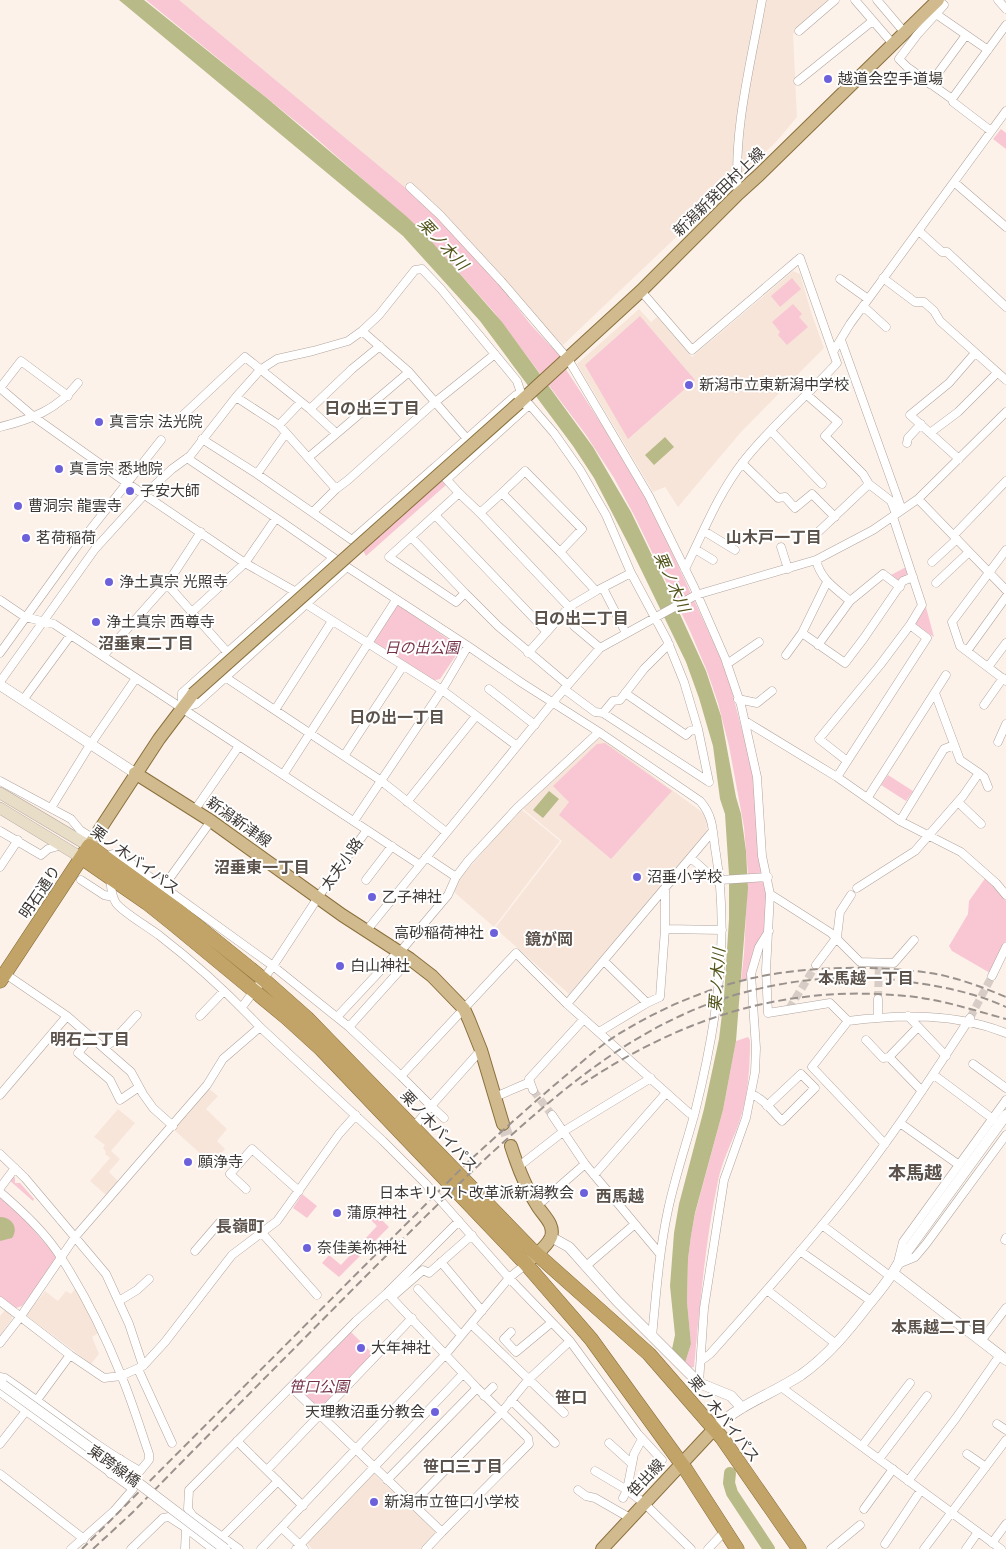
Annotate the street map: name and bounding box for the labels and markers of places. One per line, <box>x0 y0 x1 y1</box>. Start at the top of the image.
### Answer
place label: 越道会空手道場 <box>837 70 943 88</box>
marker: 越道会空手道場 <box>822 73 834 85</box>
place label: 新潟市立東新潟中学校 <box>699 376 849 394</box>
marker: 新潟市立東新潟中学校 <box>683 379 695 391</box>
place label: 真言宗 法光院 <box>109 413 203 431</box>
marker: 真言宗 法光院 <box>93 416 105 428</box>
place label: 真言宗 悉地院 <box>69 460 163 478</box>
marker: 真言宗 悉地院 <box>53 463 65 475</box>
place label: 子安大師 <box>140 482 200 500</box>
marker: 子安大師 <box>124 485 136 497</box>
place label: 曹洞宗 龍雲寺 <box>28 497 122 515</box>
marker: 曹洞宗 龍雲寺 <box>12 500 24 512</box>
place label: 茗荷稲荷 <box>36 529 96 547</box>
marker: 茗荷稲荷 <box>20 532 32 544</box>
place label: 浄土真宗 光照寺 <box>119 573 228 591</box>
marker: 浄土真宗 光照寺 <box>103 576 115 588</box>
place label: 浄土真宗 西尊寺 <box>106 613 215 631</box>
marker: 浄土真宗 西尊寺 <box>90 616 102 628</box>
place label: 沼垂小学校 <box>647 868 722 886</box>
marker: 沼垂小学校 <box>631 871 643 883</box>
place label: 乙子神社 <box>382 888 442 906</box>
marker: 乙子神社 <box>366 891 378 903</box>
place label: 高砂稲荷神社 <box>394 924 484 942</box>
marker: 高砂稲荷神社 <box>488 927 500 939</box>
place label: 白山神社 <box>350 957 410 975</box>
marker: 白山神社 <box>334 960 346 972</box>
place label: 願浄寺 <box>198 1153 243 1171</box>
marker: 願浄寺 <box>182 1156 194 1168</box>
place label: 日本キリスト改革派新潟教会 <box>379 1184 574 1202</box>
marker: 日本キリスト改革派新潟教会 <box>578 1187 590 1199</box>
place label: 蒲原神社 <box>347 1204 407 1222</box>
marker: 蒲原神社 <box>331 1207 343 1219</box>
place label: 奈佳美祢神社 <box>317 1239 407 1257</box>
marker: 奈佳美祢神社 <box>301 1242 313 1254</box>
place label: 大年神社 <box>371 1339 431 1357</box>
marker: 大年神社 <box>355 1342 367 1354</box>
place label: 天理教沼垂分教会 <box>305 1403 425 1421</box>
marker: 天理教沼垂分教会 <box>429 1406 441 1418</box>
place label: 新潟市立笹口小学校 <box>384 1493 519 1511</box>
marker: 新潟市立笹口小学校 <box>368 1496 380 1508</box>

